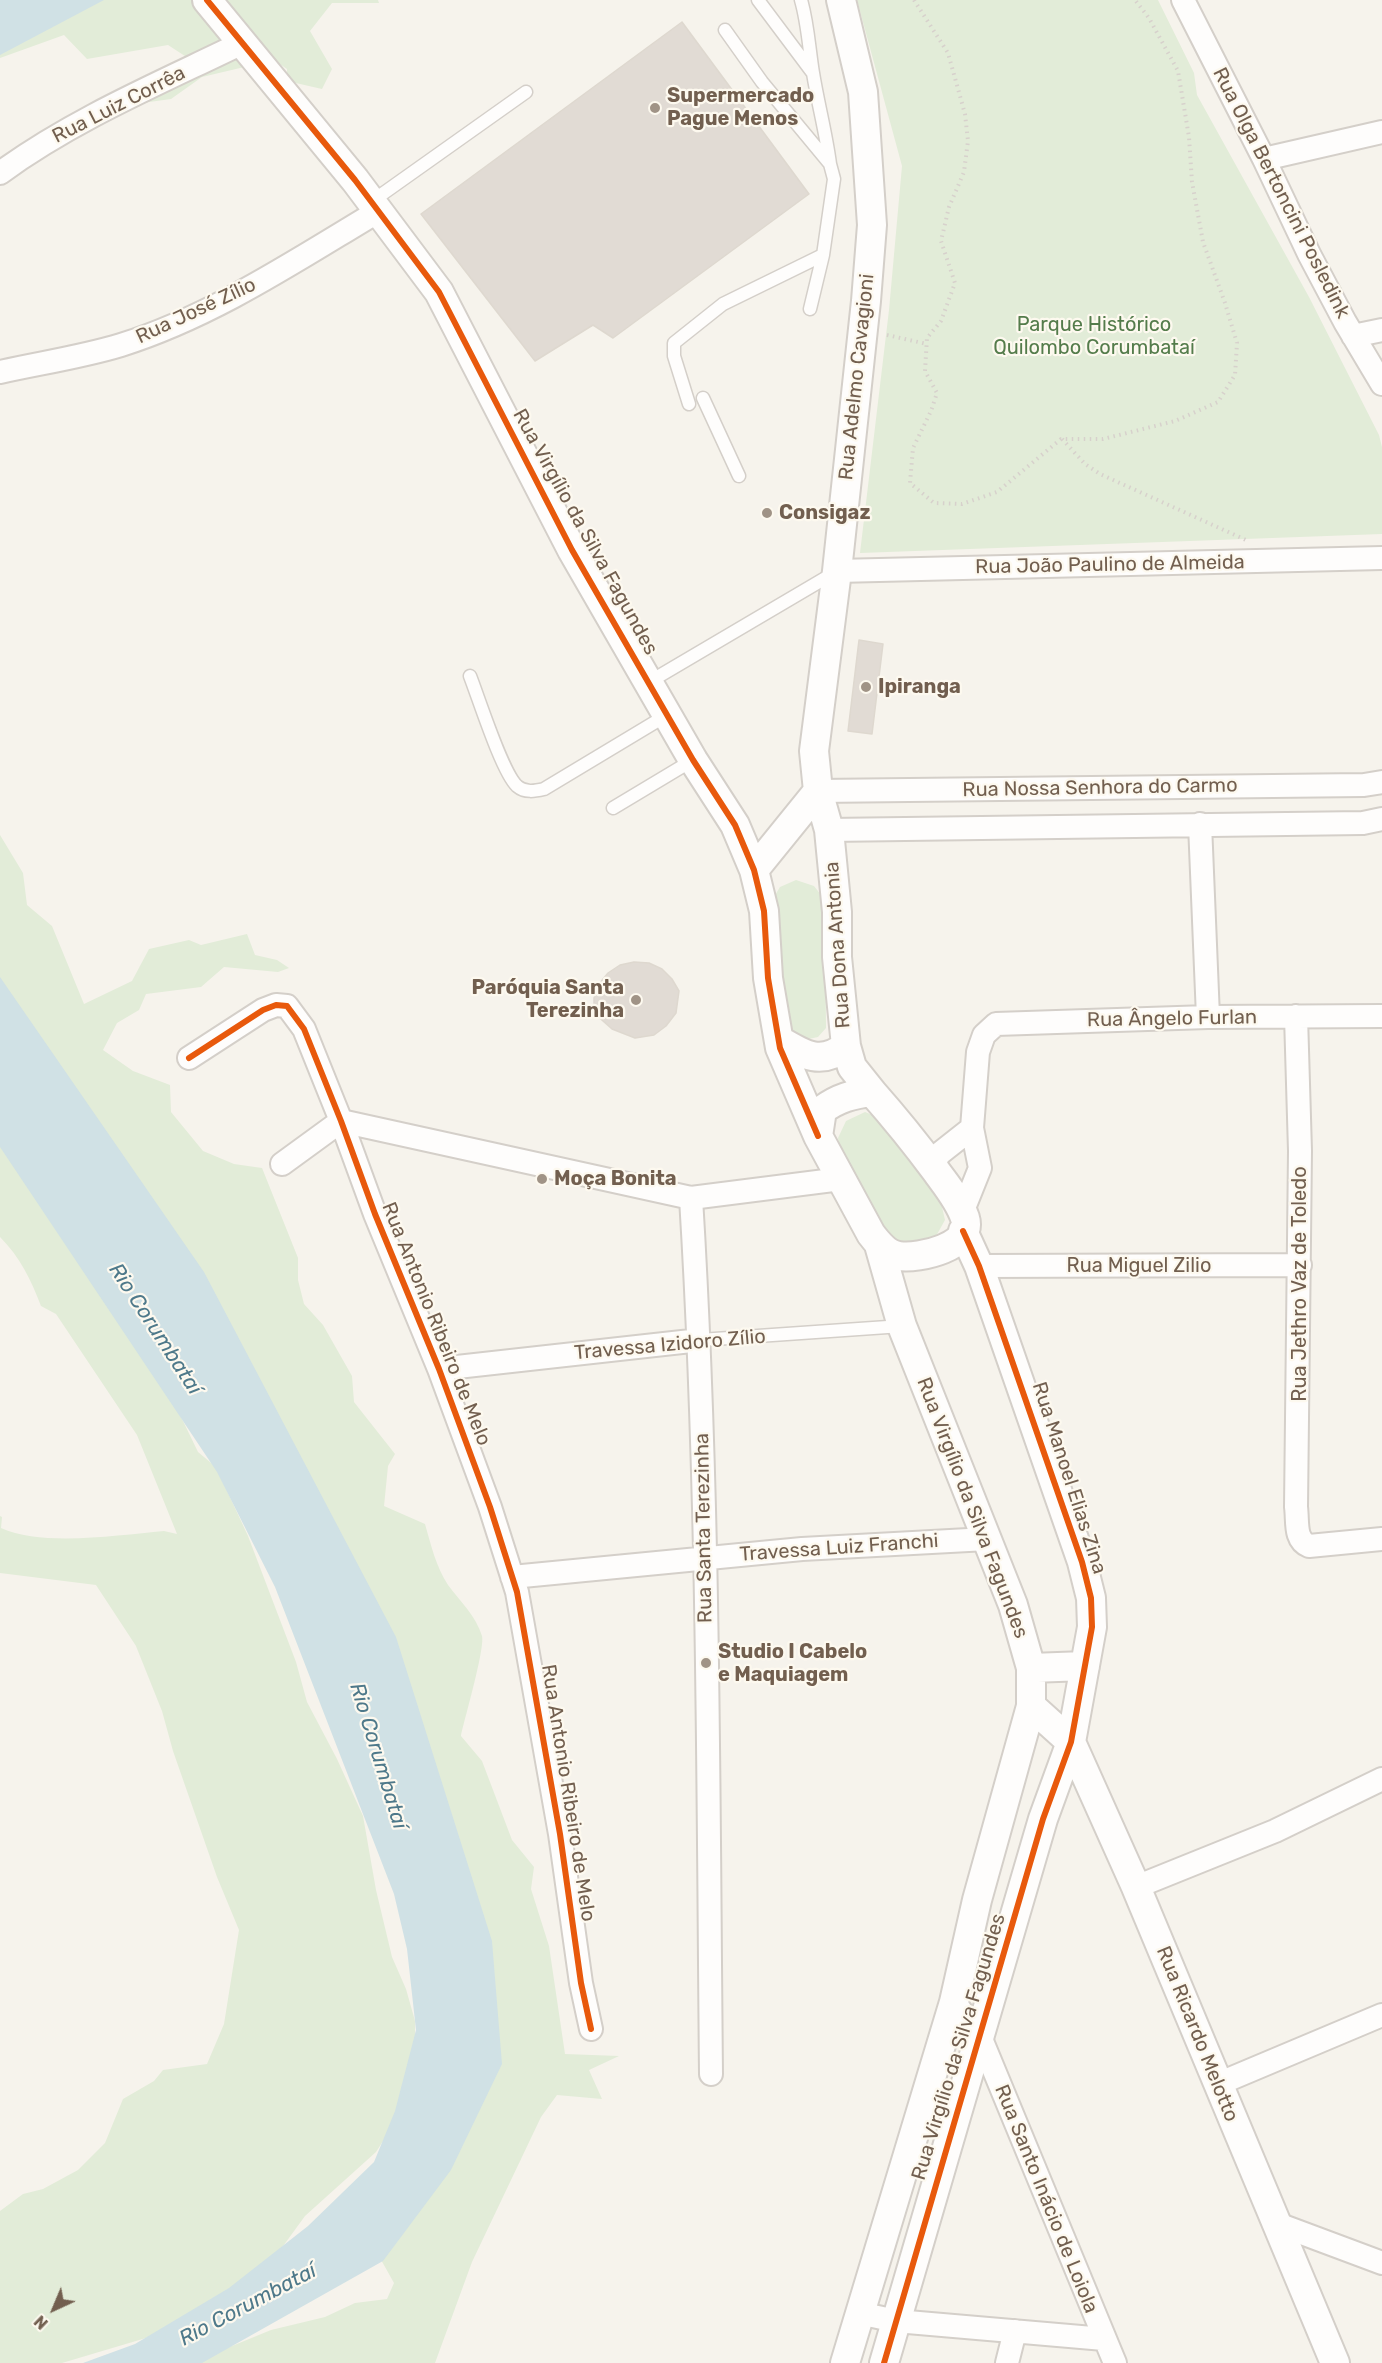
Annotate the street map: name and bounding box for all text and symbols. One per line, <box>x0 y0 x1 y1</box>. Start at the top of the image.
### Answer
street label: Rua Luiz Corrêa <box>48 61 190 149</box>
street label: Rua Olga Bertoncini Posledink <box>1207 64 1355 322</box>
place label: Supermercado Pague Menos <box>667 84 814 131</box>
marker: Supermercado Pague Menos <box>648 101 662 115</box>
street label: Rua José Zílio <box>132 273 260 349</box>
street label: Rua Adelmo Cavagioni <box>834 273 880 481</box>
park label: Parque Histórico Quilombo Corumbataí <box>993 313 1195 360</box>
street label: Rua Virgílio da Silva Fagundes <box>507 405 663 659</box>
place label: Consigaz <box>779 501 870 525</box>
marker: Consigaz <box>760 506 774 520</box>
street label: Rua João Paulino de Almeida <box>975 551 1245 579</box>
place label: Ipiranga <box>878 675 961 699</box>
marker: Ipiranga <box>859 680 873 694</box>
street label: Rua Nossa Senhora do Carmo <box>962 774 1238 802</box>
street label: Rua Dona Antonia <box>820 861 856 1029</box>
place label: Paróquia Santa Terezinha <box>472 976 624 1023</box>
marker: Paróquia Santa Terezinha <box>629 993 643 1007</box>
street label: Rua Ângelo Furlan <box>1087 1006 1257 1032</box>
street label: Rua Jethro Vaz de Toledo <box>1288 1166 1312 1402</box>
place label: Moça Bonita <box>554 1167 677 1191</box>
marker: Moça Bonita <box>535 1172 549 1186</box>
street label: Rua Antonio Ribeiro de Melo <box>376 1199 496 1449</box>
street label: Rua Miguel Zilio <box>1067 1254 1211 1278</box>
water label: Rio Corumbataí <box>103 1259 207 1399</box>
street label: Travessa Izidoro Zílio <box>573 1325 767 1365</box>
street label: Rua Virgílio da Silva Fagundes <box>911 1374 1033 1642</box>
street label: Rua Manoel Elias Zina <box>1027 1379 1111 1577</box>
street label: Rua Santa Terezinha <box>690 1433 718 1623</box>
street label: Travessa Luiz Franchi <box>739 1529 939 1567</box>
place label: Studio I Cabelo e Maquiagem <box>718 1640 867 1687</box>
marker: Studio I Cabelo e Maquiagem <box>699 1656 713 1670</box>
street label: Rua Antonio Ribeiro de Melo <box>536 1663 600 1923</box>
water label: Rio Corumbataí <box>344 1680 412 1832</box>
street label: Rua Virgílio da Silva Fagundes <box>907 1911 1011 2183</box>
street label: Rua Ricardo Melotto <box>1151 1943 1243 2125</box>
street label: Rua Santo Inácio de Loiola <box>989 2081 1103 2317</box>
water label: Rio Corumbataí <box>175 2258 321 2352</box>
north arrow <box>24 2279 84 2339</box>
text: N <box>30 2311 52 2333</box>

